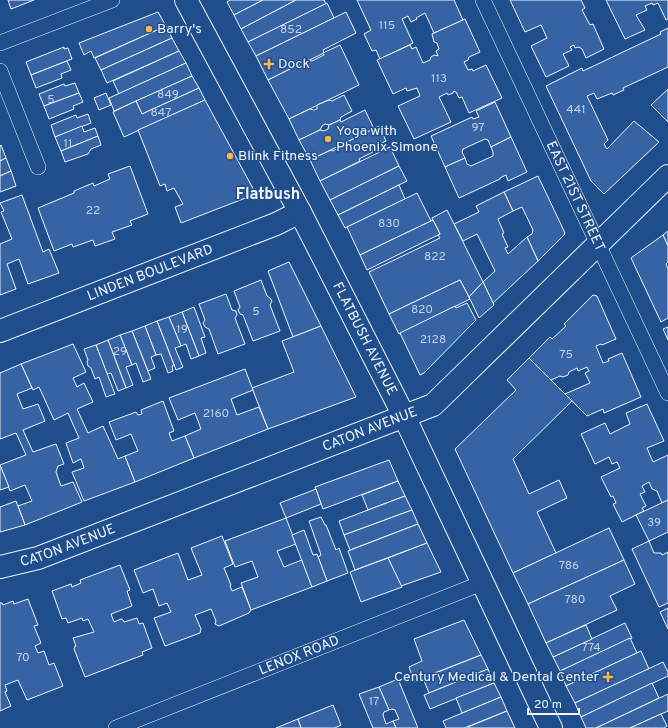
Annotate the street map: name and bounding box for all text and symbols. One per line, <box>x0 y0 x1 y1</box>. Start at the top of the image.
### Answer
house number: 115 <box>379 18 395 34</box>
place label: Barry's <box>157 21 202 38</box>
house number: 852 <box>280 22 302 38</box>
marker: Barry's <box>144 24 154 34</box>
place label: Dock <box>278 56 310 73</box>
marker: Dock <box>263 58 275 70</box>
house number: 113 <box>431 71 447 87</box>
house number: 849 <box>157 87 179 103</box>
house number: 5 <box>47 92 55 108</box>
house number: 441 <box>566 102 586 118</box>
house number: 847 <box>151 105 171 121</box>
house number: 97 <box>471 120 485 136</box>
place label: Yoga with Phoenix Simone <box>336 123 438 156</box>
marker: Yoga with Phoenix Simone <box>323 134 333 144</box>
house number: 11 <box>64 136 72 152</box>
street label: EAST 21ST STREET <box>542 138 609 254</box>
place label: Blink Fitness <box>238 148 318 165</box>
marker: Blink Fitness <box>225 151 235 161</box>
district label: Flatbush <box>236 185 300 205</box>
house number: 22 <box>86 203 100 219</box>
house number: 830 <box>378 216 400 232</box>
street label: LINDEN BOULEVARD <box>85 241 215 305</box>
house number: 822 <box>424 249 446 265</box>
street label: FLATBUSH AVENUE <box>329 279 401 398</box>
house number: 820 <box>411 302 433 318</box>
house number: 5 <box>252 304 260 320</box>
house number: 19 <box>176 322 188 338</box>
house number: 2128 <box>420 332 446 348</box>
house number: 29 <box>113 344 127 360</box>
house number: 75 <box>559 347 573 363</box>
street label: CATON AVENUE <box>320 403 420 455</box>
house number: 2160 <box>203 406 229 422</box>
house number: 39 <box>647 515 661 531</box>
street label: CATON AVENUE <box>18 520 118 570</box>
house number: 786 <box>559 558 579 574</box>
house number: 780 <box>565 592 585 608</box>
street label: LENOX ROAD <box>256 632 342 679</box>
house number: 774 <box>581 640 601 656</box>
house number: 70 <box>16 650 30 666</box>
place label: Century Medical & Dental Center <box>394 669 600 686</box>
marker: Century Medical & Dental Center <box>602 671 614 683</box>
scale bar <box>528 690 579 716</box>
house number: 17 <box>369 694 379 710</box>
text: 20 m <box>534 697 562 713</box>

